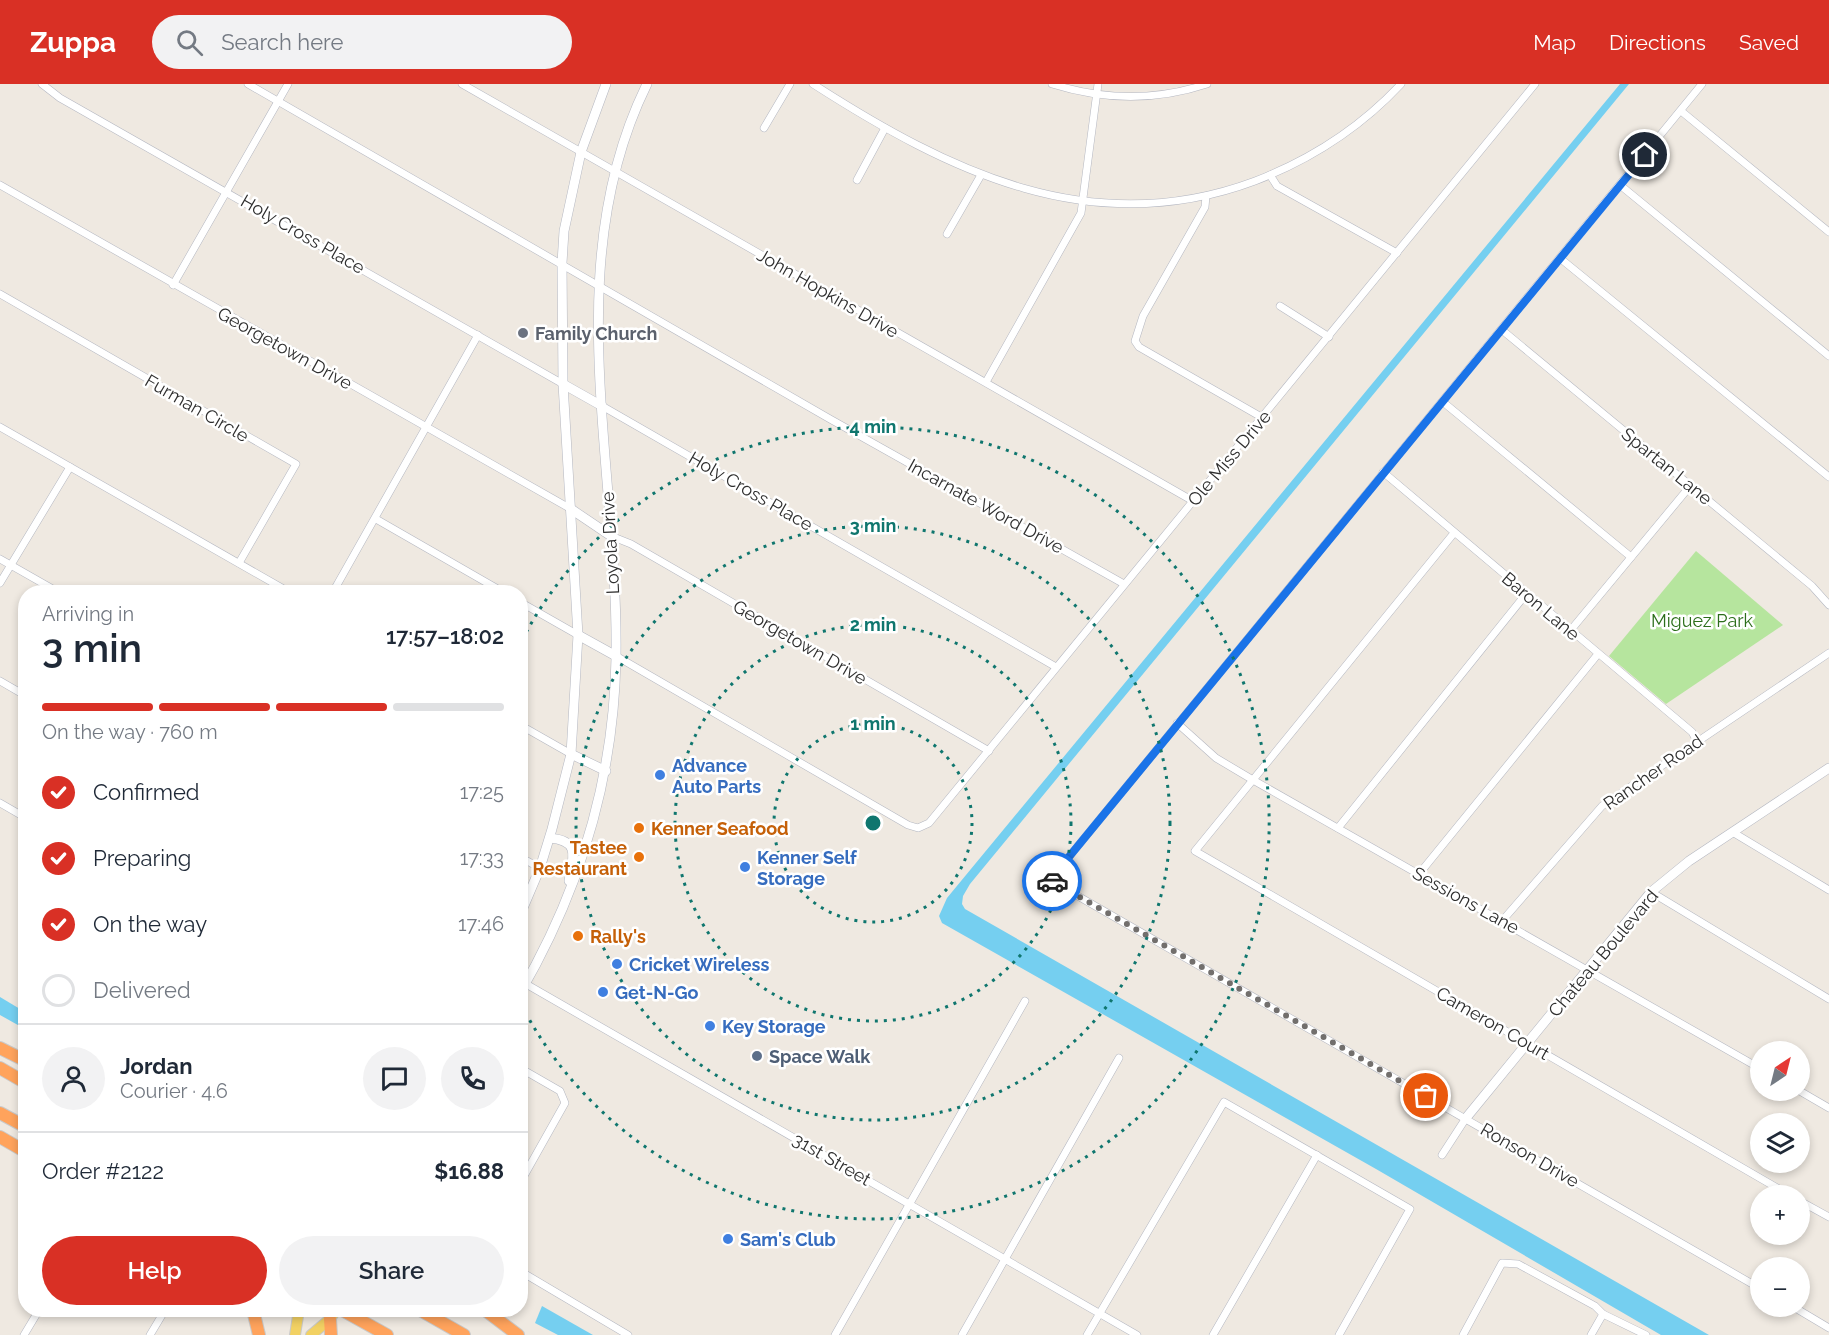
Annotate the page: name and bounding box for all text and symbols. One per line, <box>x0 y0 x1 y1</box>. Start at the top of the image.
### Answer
search box <box>152 15 572 69</box>
text: Zuppa <box>30 26 116 59</box>
icon: search <box>173 26 206 59</box>
text: Search here <box>221 29 343 55</box>
text: Map <box>1533 30 1576 55</box>
text: Directions <box>1609 30 1706 55</box>
text: Saved <box>1739 30 1799 55</box>
pin <box>1619 129 1670 180</box>
icon: home <box>1628 138 1661 171</box>
street label: Holy Cross Place <box>237 190 369 278</box>
street label: John Hopkins Drive <box>753 244 903 342</box>
street label: Georgetown Drive <box>214 302 356 394</box>
place label: Family Church <box>535 323 657 344</box>
marker: Family Church <box>516 326 530 340</box>
street label: Furman Circle <box>141 370 253 446</box>
street label: Ole Miss Drive <box>1183 406 1275 510</box>
text: 4 min <box>850 416 896 437</box>
street label: Spartan Lane <box>1617 423 1717 509</box>
street label: Holy Cross Place <box>685 447 817 535</box>
street label: Incarnate Word Drive <box>904 454 1068 558</box>
street label: Loyola Drive <box>597 491 623 595</box>
text: 3 min <box>850 515 896 536</box>
street label: Baron Lane <box>1498 567 1584 645</box>
street label: Georgetown Drive <box>729 595 871 689</box>
text: Arriving in <box>42 602 134 626</box>
park label: Miguez Park <box>1651 610 1754 631</box>
text: 2 min <box>850 614 896 635</box>
text: 17:57–18:02 <box>386 623 504 649</box>
text: 3 min <box>42 625 142 671</box>
text: 1 min <box>850 713 896 734</box>
text: On the way · 760 m <box>42 720 218 744</box>
street label: Rancher Road <box>1599 730 1707 814</box>
place label: Advance Auto Parts <box>672 755 761 797</box>
marker: Advance Auto Parts <box>653 768 667 782</box>
icon: check <box>42 776 75 809</box>
text: Confirmed <box>93 779 200 805</box>
text: 17:25 <box>460 780 504 804</box>
centre of rings <box>863 813 883 833</box>
place label: Kenner Seafood <box>651 818 789 839</box>
marker: Kenner Seafood <box>632 821 646 835</box>
place label: Tastee Restaurant <box>532 837 627 879</box>
icon: check <box>42 842 75 875</box>
text: Preparing <box>93 845 191 871</box>
text: 17:33 <box>460 846 504 870</box>
place label: Kenner Self Storage <box>757 847 858 889</box>
marker: Tastee Restaurant <box>632 850 646 864</box>
courier <box>1022 851 1082 911</box>
marker: Kenner Self Storage <box>738 860 752 874</box>
street label: Sessions Lane <box>1409 862 1523 938</box>
icon: car <box>1036 865 1069 898</box>
street label: Chateau Boulevard <box>1544 885 1662 1021</box>
icon: check <box>42 908 75 941</box>
text: On the way <box>93 911 207 937</box>
text: 17:46 <box>458 912 504 936</box>
place label: Rally's <box>590 926 646 947</box>
marker: Rally's <box>571 929 585 943</box>
place label: Cricket Wireless <box>629 954 769 975</box>
marker: Cricket Wireless <box>610 957 624 971</box>
text: Delivered <box>93 977 191 1003</box>
place label: Get-N-Go <box>615 982 698 1003</box>
street label: Cameron Court <box>1433 982 1553 1064</box>
marker: Get-N-Go <box>596 985 610 999</box>
place label: Key Storage <box>722 1016 826 1037</box>
marker: Key Storage <box>703 1019 717 1033</box>
north arrow <box>1750 1041 1810 1101</box>
map controls <box>1750 1041 1810 1317</box>
place label: Space Walk <box>769 1046 871 1067</box>
button: person <box>42 1047 105 1110</box>
button: chat <box>363 1047 426 1110</box>
button: phone <box>441 1047 504 1110</box>
marker: Space Walk <box>750 1049 764 1063</box>
text: Jordan <box>120 1053 192 1079</box>
pin <box>1400 1070 1451 1121</box>
text: Courier · 4.6 <box>120 1079 228 1103</box>
icon: bag <box>1409 1079 1442 1112</box>
button: layers <box>1750 1113 1810 1173</box>
street label: Ronson Drive <box>1477 1118 1583 1192</box>
street label: 31st Street <box>789 1128 875 1190</box>
text: Order #2122 <box>42 1158 164 1184</box>
text: $16.88 <box>434 1158 504 1184</box>
button: + <box>1750 1185 1810 1245</box>
place label: Sam's Club <box>740 1229 836 1250</box>
marker: Sam's Club <box>721 1232 735 1246</box>
button: Help <box>42 1236 267 1305</box>
button: Share <box>279 1236 504 1305</box>
button: − <box>1750 1257 1810 1317</box>

